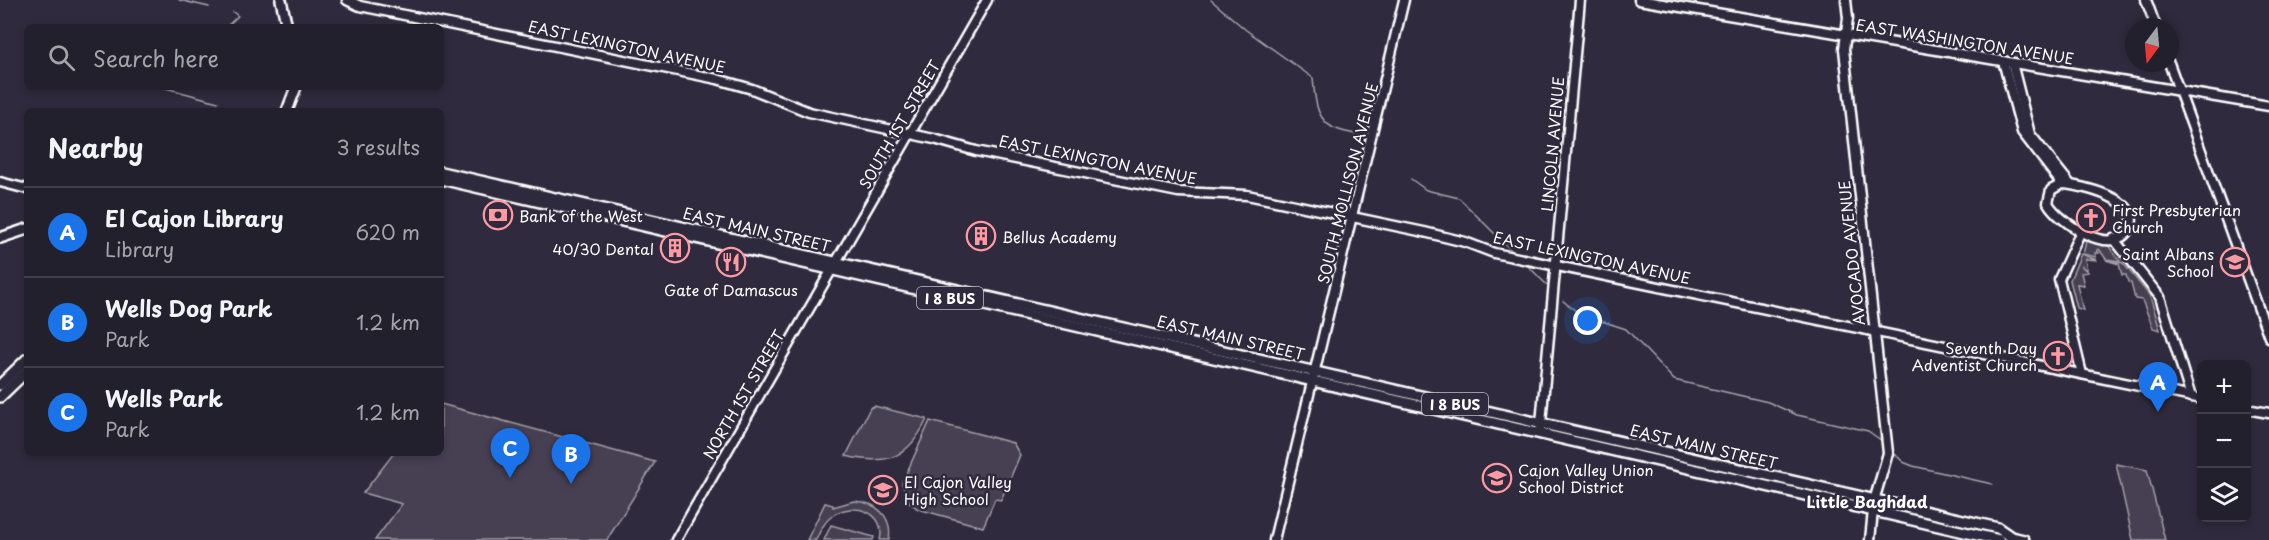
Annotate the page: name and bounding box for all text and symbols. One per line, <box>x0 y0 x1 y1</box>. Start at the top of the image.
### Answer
street label: EAST WASHINGTON AVENUE <box>1854 12 2076 70</box>
street label: EAST LEXINGTON AVENUE <box>526 14 728 78</box>
north arrow <box>2125 18 2179 72</box>
search box <box>24 24 444 90</box>
icon: search <box>45 41 78 74</box>
text: Search here <box>93 41 219 74</box>
street label: SOUTH 1ST STREET <box>853 55 946 193</box>
street label: LINCOLN AVENUE <box>1535 76 1569 212</box>
street label: SOUTH MOLLISON AVENUE <box>1311 80 1383 286</box>
text: Nearby <box>48 128 143 167</box>
street label: EAST LEXINGTON AVENUE <box>997 129 1199 189</box>
text: 3 results <box>337 132 420 162</box>
street label: AVOCADO AVENUE <box>1832 179 1870 327</box>
place label: First Presbyterian Church <box>2112 198 2241 238</box>
bank icon: Bank of the West <box>482 199 514 231</box>
text: El Cajon Library <box>105 201 283 234</box>
street label: EAST MAIN STREET <box>681 201 834 257</box>
church icon: First Presbyterian Church <box>2075 202 2107 234</box>
place label: Bank of the West <box>519 204 643 227</box>
text: A <box>60 217 75 247</box>
text: 620 m <box>356 217 420 247</box>
building icon: Bellus Academy <box>965 220 997 252</box>
place label: Bellus Academy <box>1002 225 1117 248</box>
street label: EAST LEXINGTON AVENUE <box>1491 225 1693 289</box>
building icon: 40/30 Dental <box>659 232 691 264</box>
text: Library <box>105 234 174 264</box>
place label: 40/30 Dental <box>552 237 654 260</box>
place label: Saint Albans School <box>2122 242 2214 282</box>
restaurant icon: Gate of Damascus <box>715 246 747 278</box>
school or university icon: Saint Albans School <box>2219 246 2251 278</box>
place label: Gate of Damascus <box>664 278 798 301</box>
road number: I 8 BUS <box>917 287 983 309</box>
text: Wells Dog Park <box>105 291 273 324</box>
your location <box>1573 306 1602 335</box>
text: B <box>61 307 74 337</box>
text: 1.2 km <box>356 307 420 337</box>
street label: EAST MAIN STREET <box>1155 309 1308 365</box>
text: Park <box>105 324 150 354</box>
street label: NORTH 1ST STREET <box>697 324 790 463</box>
place label: Seventh Day Adventist Church <box>1912 336 2037 376</box>
church icon: Seventh Day Adventist Church <box>2042 340 2074 372</box>
map controls <box>2197 360 2251 522</box>
button: + <box>2197 360 2251 414</box>
pin: A <box>2138 362 2178 412</box>
text: Wells Park <box>105 381 223 414</box>
road number: I 8 BUS <box>1422 393 1488 415</box>
text: C <box>60 397 75 427</box>
text: 1.2 km <box>356 397 420 427</box>
text: Park <box>105 414 150 444</box>
button: − <box>2197 414 2251 468</box>
street label: EAST MAIN STREET <box>1628 418 1781 474</box>
pin: C <box>490 428 530 478</box>
pin: B <box>552 434 590 484</box>
place label: Cajon Valley Union School District <box>1518 458 1654 498</box>
school or university icon: Cajon Valley Union School District <box>1481 462 1513 494</box>
button: layers <box>2197 468 2251 522</box>
place label: El Cajon Valley High School <box>904 470 1012 510</box>
school or university icon: El Cajon Valley High School <box>867 474 899 506</box>
district label: Little Baghdad <box>1806 489 1928 513</box>

